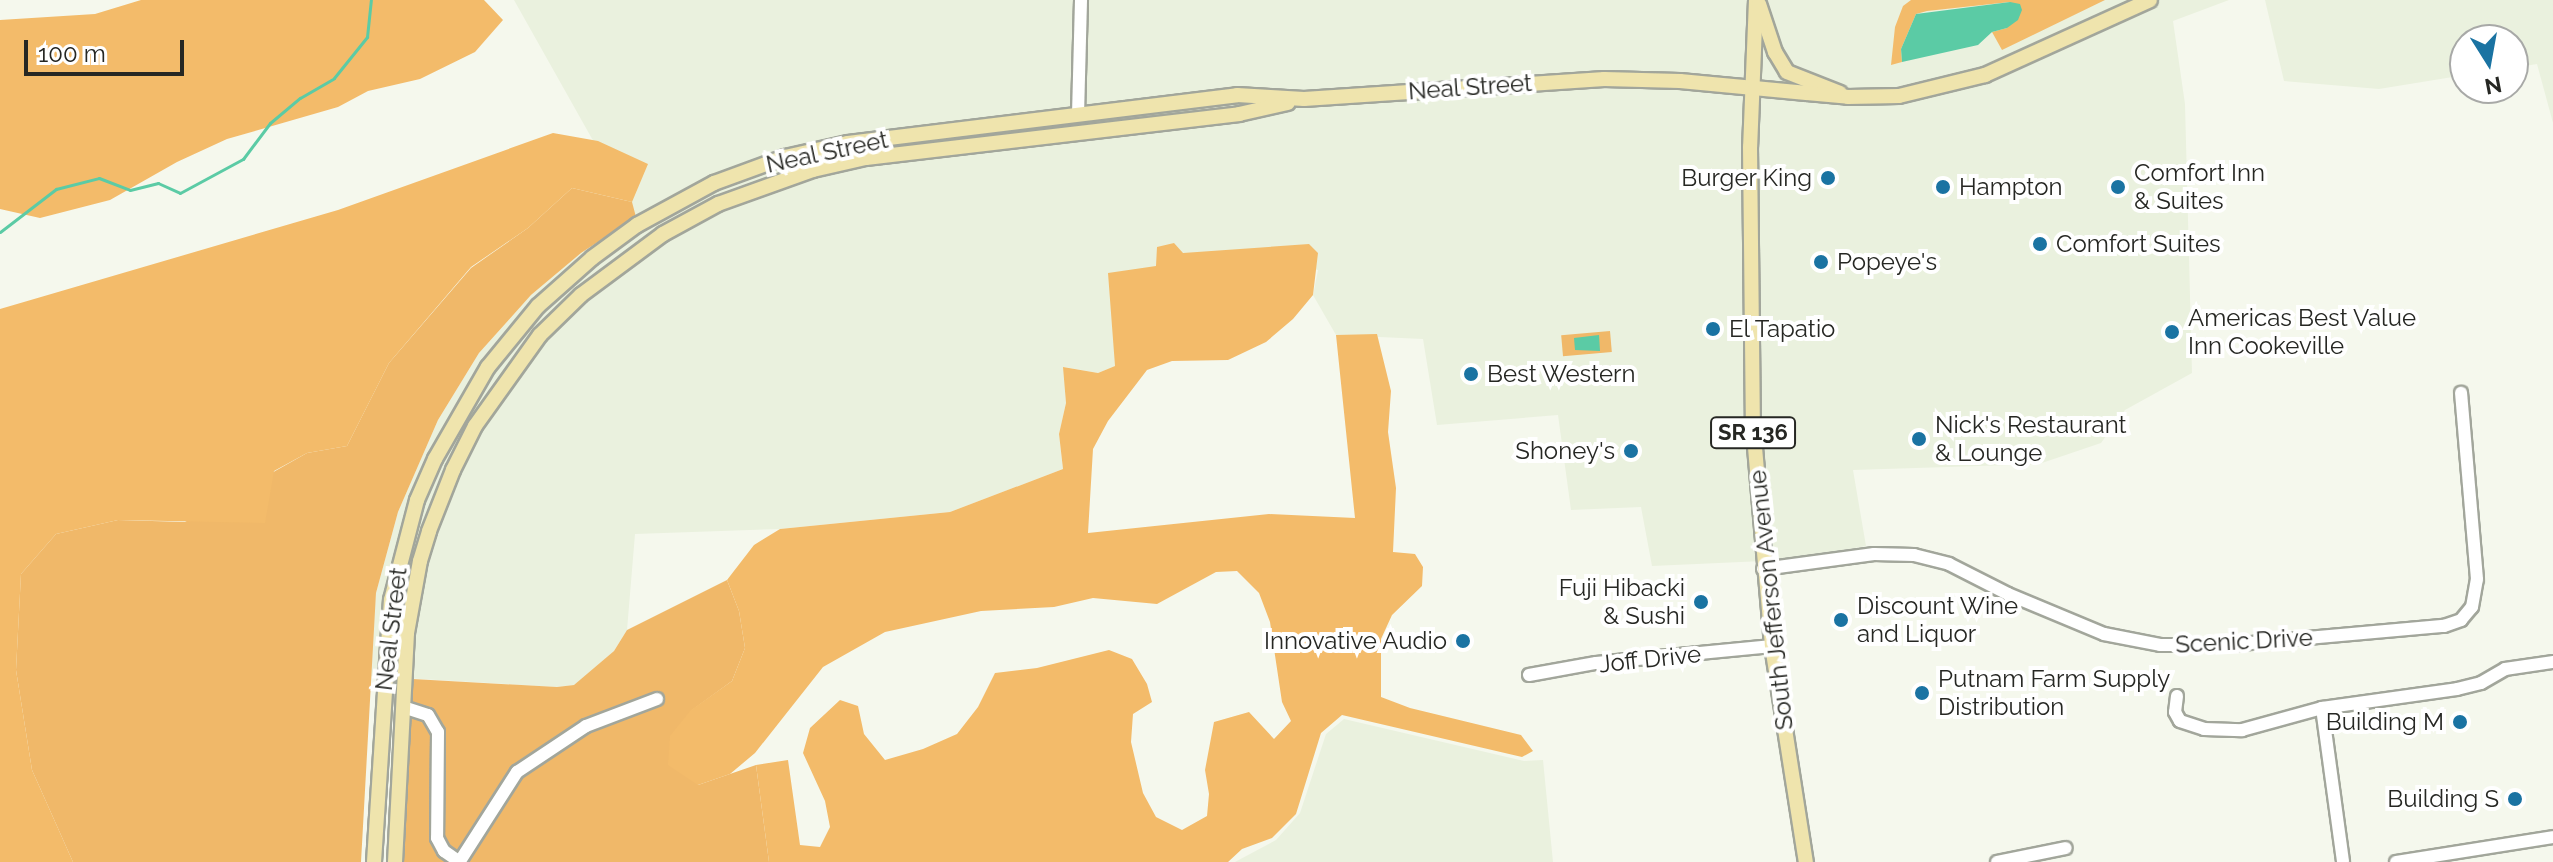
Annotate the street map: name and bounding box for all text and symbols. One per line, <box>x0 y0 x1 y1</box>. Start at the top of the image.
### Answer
scale bar <box>28 24 188 74</box>
north arrow <box>2449 24 2529 104</box>
text: 100 m <box>38 39 106 68</box>
street label: Neal Street <box>1407 68 1533 106</box>
text: N <box>2482 71 2504 100</box>
street label: Neal Street <box>763 125 891 179</box>
place label: Comfort Inn & Suites <box>2134 159 2265 215</box>
place label: Burger King <box>1681 164 1812 192</box>
marker: Burger King <box>1819 169 1837 187</box>
place label: Hampton <box>1959 173 2062 201</box>
marker: Hampton <box>1934 178 1952 196</box>
marker: Comfort Inn & Suites <box>2109 178 2127 196</box>
place label: Comfort Suites <box>2056 230 2221 258</box>
marker: Comfort Suites <box>2031 235 2049 253</box>
place label: Popeye's <box>1837 248 1937 276</box>
marker: Popeye's <box>1812 253 1830 271</box>
place label: Americas Best Value Inn Cookeville <box>2188 304 2417 360</box>
place label: El Tapatio <box>1729 315 1837 343</box>
marker: El Tapatio <box>1704 320 1722 338</box>
marker: Americas Best Value Inn Cookeville <box>2163 323 2181 341</box>
place label: Best Western <box>1487 360 1636 388</box>
marker: Best Western <box>1462 365 1480 383</box>
place label: Nick's Restaurant & Lounge <box>1935 411 2127 467</box>
road number: SR 136 <box>1709 415 1797 451</box>
marker: Nick's Restaurant & Lounge <box>1910 430 1928 448</box>
place label: Shoney's <box>1515 437 1615 465</box>
marker: Shoney's <box>1622 442 1640 460</box>
street label: South Jefferson Avenue <box>1743 468 1799 732</box>
street label: Neal Street <box>369 565 413 693</box>
place label: Fuji Hibacki & Sushi <box>1559 574 1685 630</box>
place label: Discount Wine and Liquor <box>1857 592 2019 648</box>
marker: Fuji Hibacki & Sushi <box>1692 593 1710 611</box>
marker: Discount Wine and Liquor <box>1832 611 1850 629</box>
street label: Scenic Drive <box>2175 623 2313 659</box>
place label: Innovative Audio <box>1263 627 1447 655</box>
marker: Innovative Audio <box>1454 632 1472 650</box>
street label: Joff Drive <box>1597 639 1703 679</box>
place label: Putnam Farm Supply Distribution <box>1938 665 2170 721</box>
marker: Putnam Farm Supply Distribution <box>1913 684 1931 702</box>
place label: Building M <box>2326 708 2444 736</box>
marker: Building M <box>2451 713 2469 731</box>
place label: Building S <box>2387 785 2499 813</box>
marker: Building S <box>2506 790 2524 808</box>

